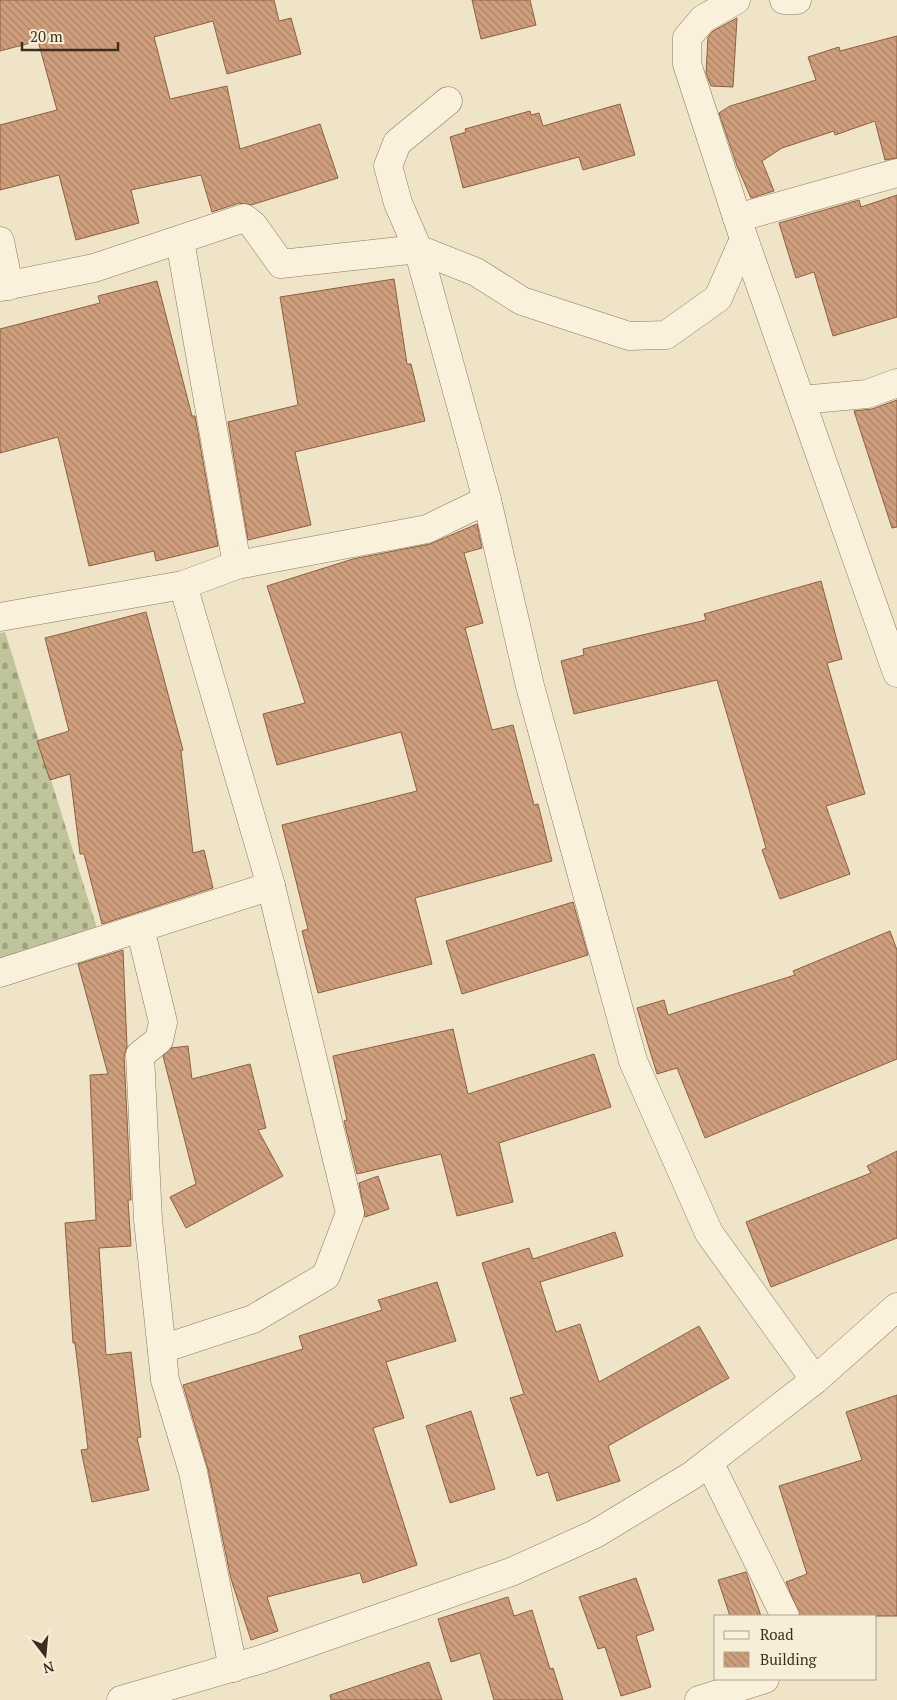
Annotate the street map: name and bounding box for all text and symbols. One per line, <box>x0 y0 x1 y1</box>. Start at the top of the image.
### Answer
scale bar <box>22 20 119 52</box>
text: 20 m <box>30 26 63 46</box>
legend <box>714 1615 877 1680</box>
text: Road <box>760 1624 793 1644</box>
north arrow <box>20 1630 70 1680</box>
text: Building <box>760 1649 818 1669</box>
text: N <box>41 1657 56 1679</box>

